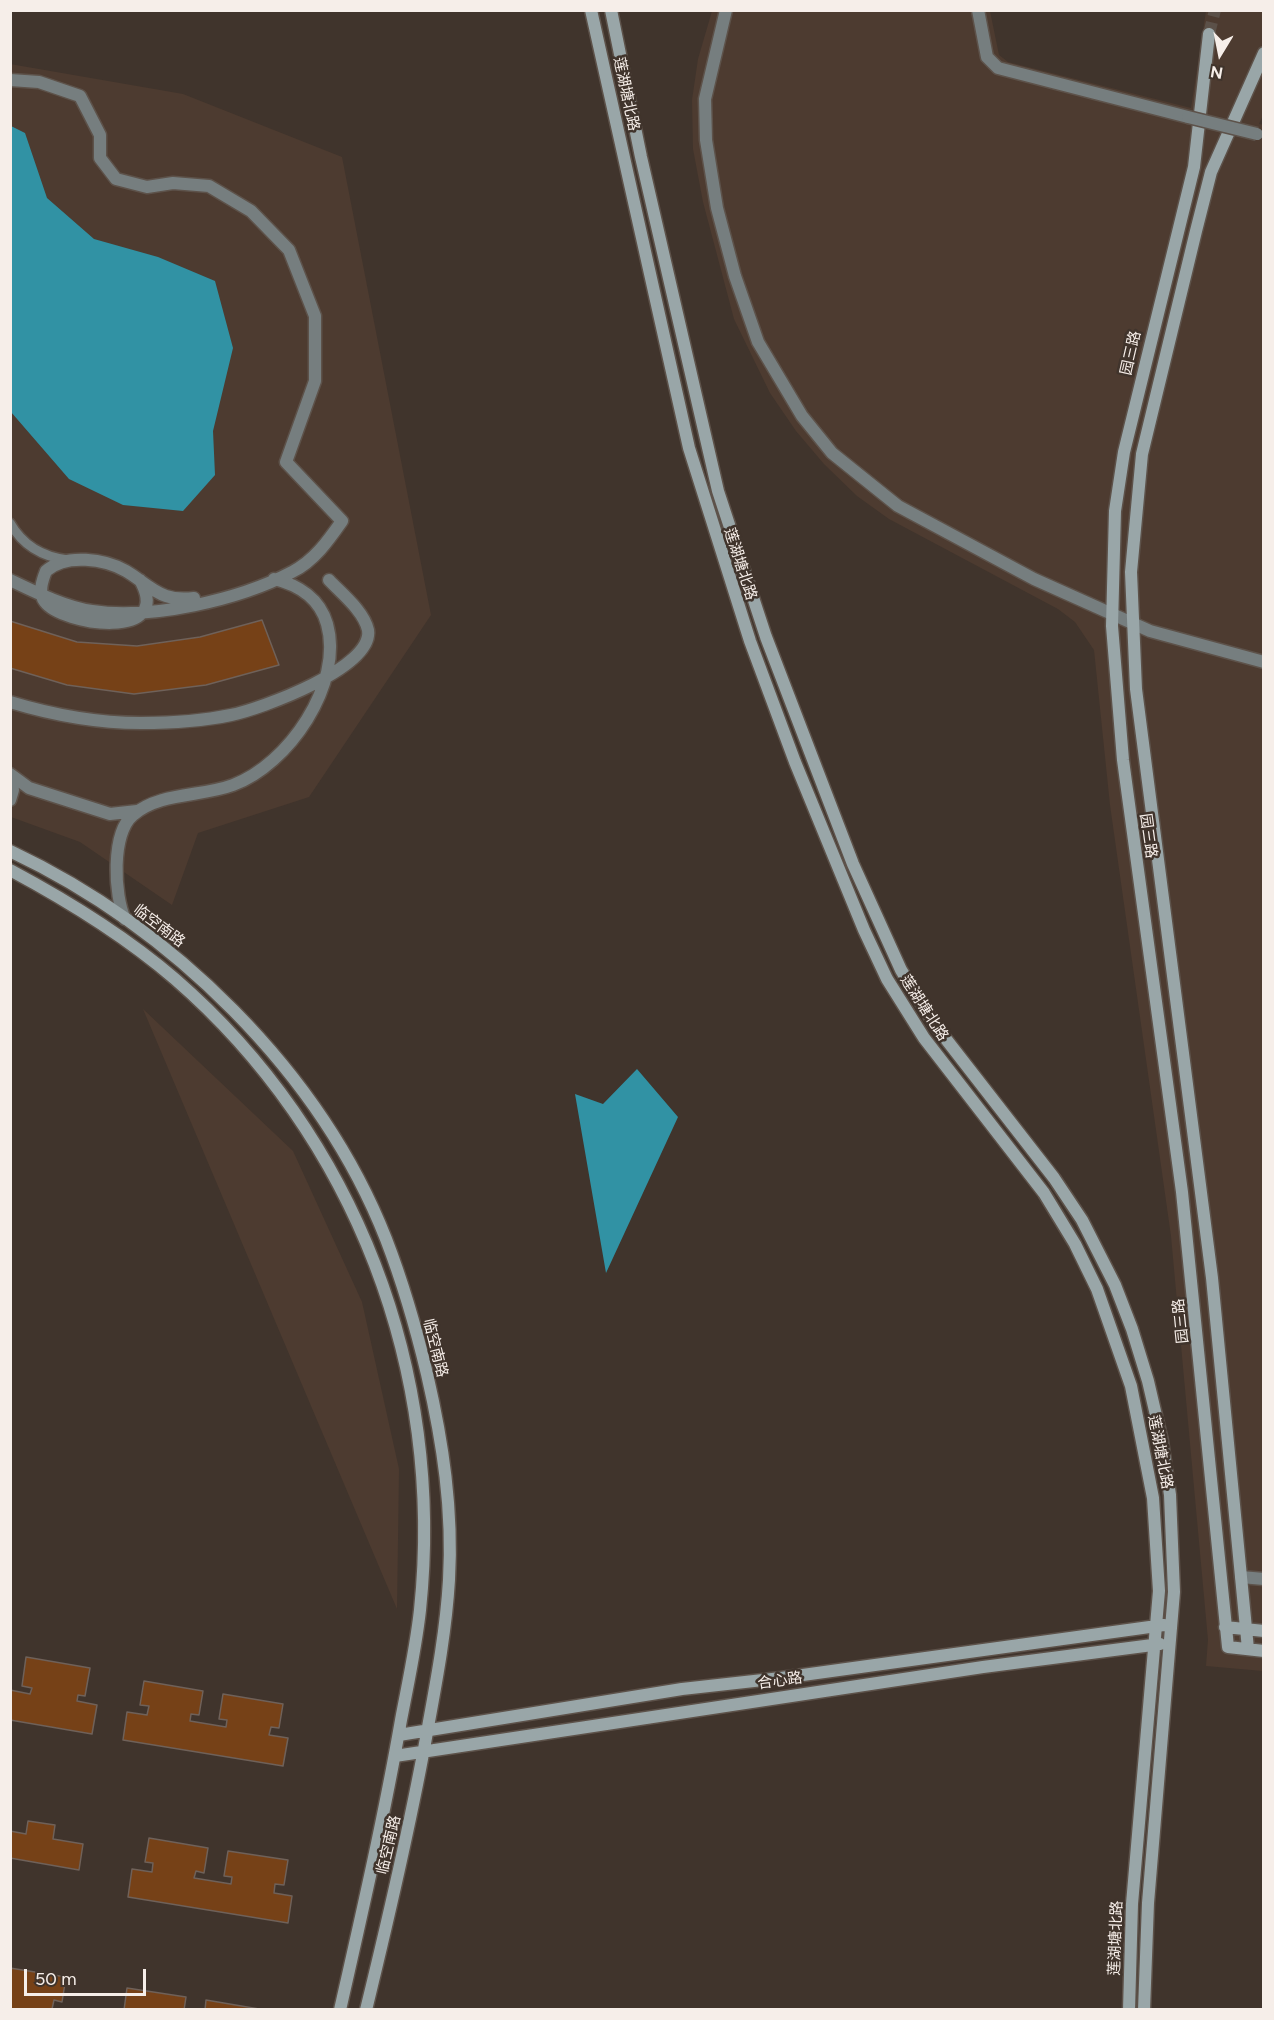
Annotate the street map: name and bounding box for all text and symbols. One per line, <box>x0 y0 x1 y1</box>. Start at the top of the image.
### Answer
north arrow <box>1190 24 1250 84</box>
street label: 莲湖塘北路 <box>609 55 643 133</box>
text: N <box>1209 62 1225 83</box>
street label: 园三路 <box>1117 329 1145 377</box>
street label: 莲湖塘北路 <box>720 526 760 602</box>
street label: 园三路 <box>1136 812 1160 860</box>
street label: 临空南路 <box>130 901 188 951</box>
street label: 莲湖塘北路 <box>896 972 952 1044</box>
street label: 园三路 <box>1170 1298 1192 1344</box>
street label: 临空南路 <box>419 1317 451 1379</box>
street label: 莲湖塘北路 <box>1144 1413 1176 1491</box>
street label: 合心路 <box>756 1669 804 1693</box>
street label: 临空南路 <box>373 1814 405 1876</box>
street label: 莲湖塘北路 <box>1106 1900 1126 1976</box>
scale bar <box>27 1957 148 1995</box>
text: 50 m <box>35 1968 77 1990</box>

